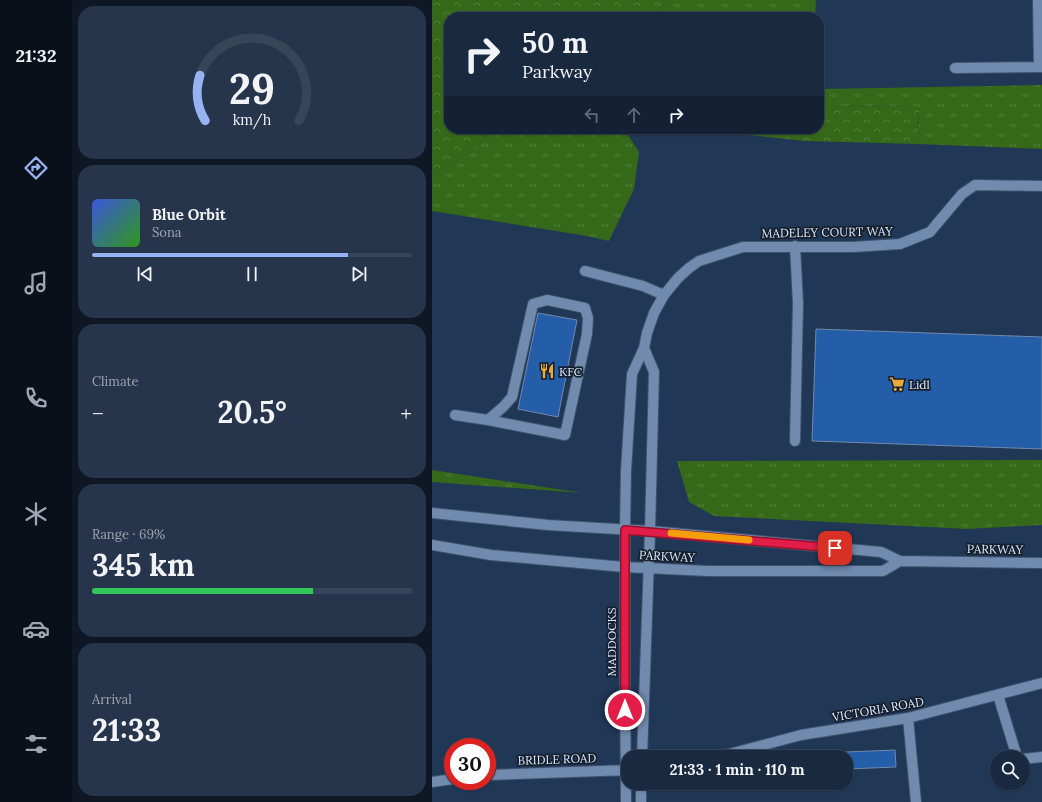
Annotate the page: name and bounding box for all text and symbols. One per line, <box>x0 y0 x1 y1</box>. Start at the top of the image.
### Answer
text: 50 m <box>522 25 588 61</box>
icon: right <box>456 28 508 80</box>
text: 21:32 <box>15 44 57 67</box>
text: Parkway <box>522 60 592 83</box>
text: 29 <box>229 61 275 114</box>
icon: left <box>581 104 603 126</box>
icon: ahead <box>623 104 645 126</box>
icon: right <box>665 104 687 126</box>
text: km/h <box>233 110 272 129</box>
icon: directions <box>22 154 50 182</box>
text: Blue Orbit <box>152 205 226 224</box>
street label: MADELEY COURT WAY <box>761 223 893 241</box>
text: Sona <box>152 224 182 241</box>
icon: previous <box>134 263 156 285</box>
icon: pause <box>241 263 263 285</box>
icon: next <box>348 263 370 285</box>
icon: music <box>22 269 50 297</box>
restaurant icon: KFC <box>538 362 556 380</box>
place label: KFC <box>559 364 583 379</box>
text: Climate <box>92 373 139 390</box>
supermarket icon: Lidl <box>888 375 906 393</box>
place label: Lidl <box>909 377 930 392</box>
icon: phone <box>22 384 50 412</box>
text: 20.5° <box>217 393 287 431</box>
text: − <box>92 399 104 427</box>
text: + <box>400 399 412 427</box>
icon: climate <box>22 500 50 528</box>
text: Range · 69% <box>92 526 165 543</box>
pin <box>818 531 852 565</box>
icon: arrive <box>824 537 846 559</box>
street label: PARKWAY <box>967 541 1024 557</box>
text: 345 km <box>92 546 195 584</box>
street label: PARKWAY <box>639 547 696 565</box>
street label: MADDOCKS <box>604 607 619 677</box>
icon: car <box>22 615 50 643</box>
position arrow <box>604 689 646 731</box>
text: Arrival <box>92 691 132 708</box>
street label: VICTORIA ROAD <box>830 694 925 725</box>
text: 21:33 <box>92 711 161 749</box>
icon: filters <box>22 730 50 758</box>
speed limit sign: 30 <box>444 738 496 790</box>
street label: BRIDLE ROAD <box>517 750 597 768</box>
map controls <box>990 750 1030 790</box>
button: search <box>990 750 1030 790</box>
text: 21:33 · 1 min · 110 m <box>670 760 804 779</box>

